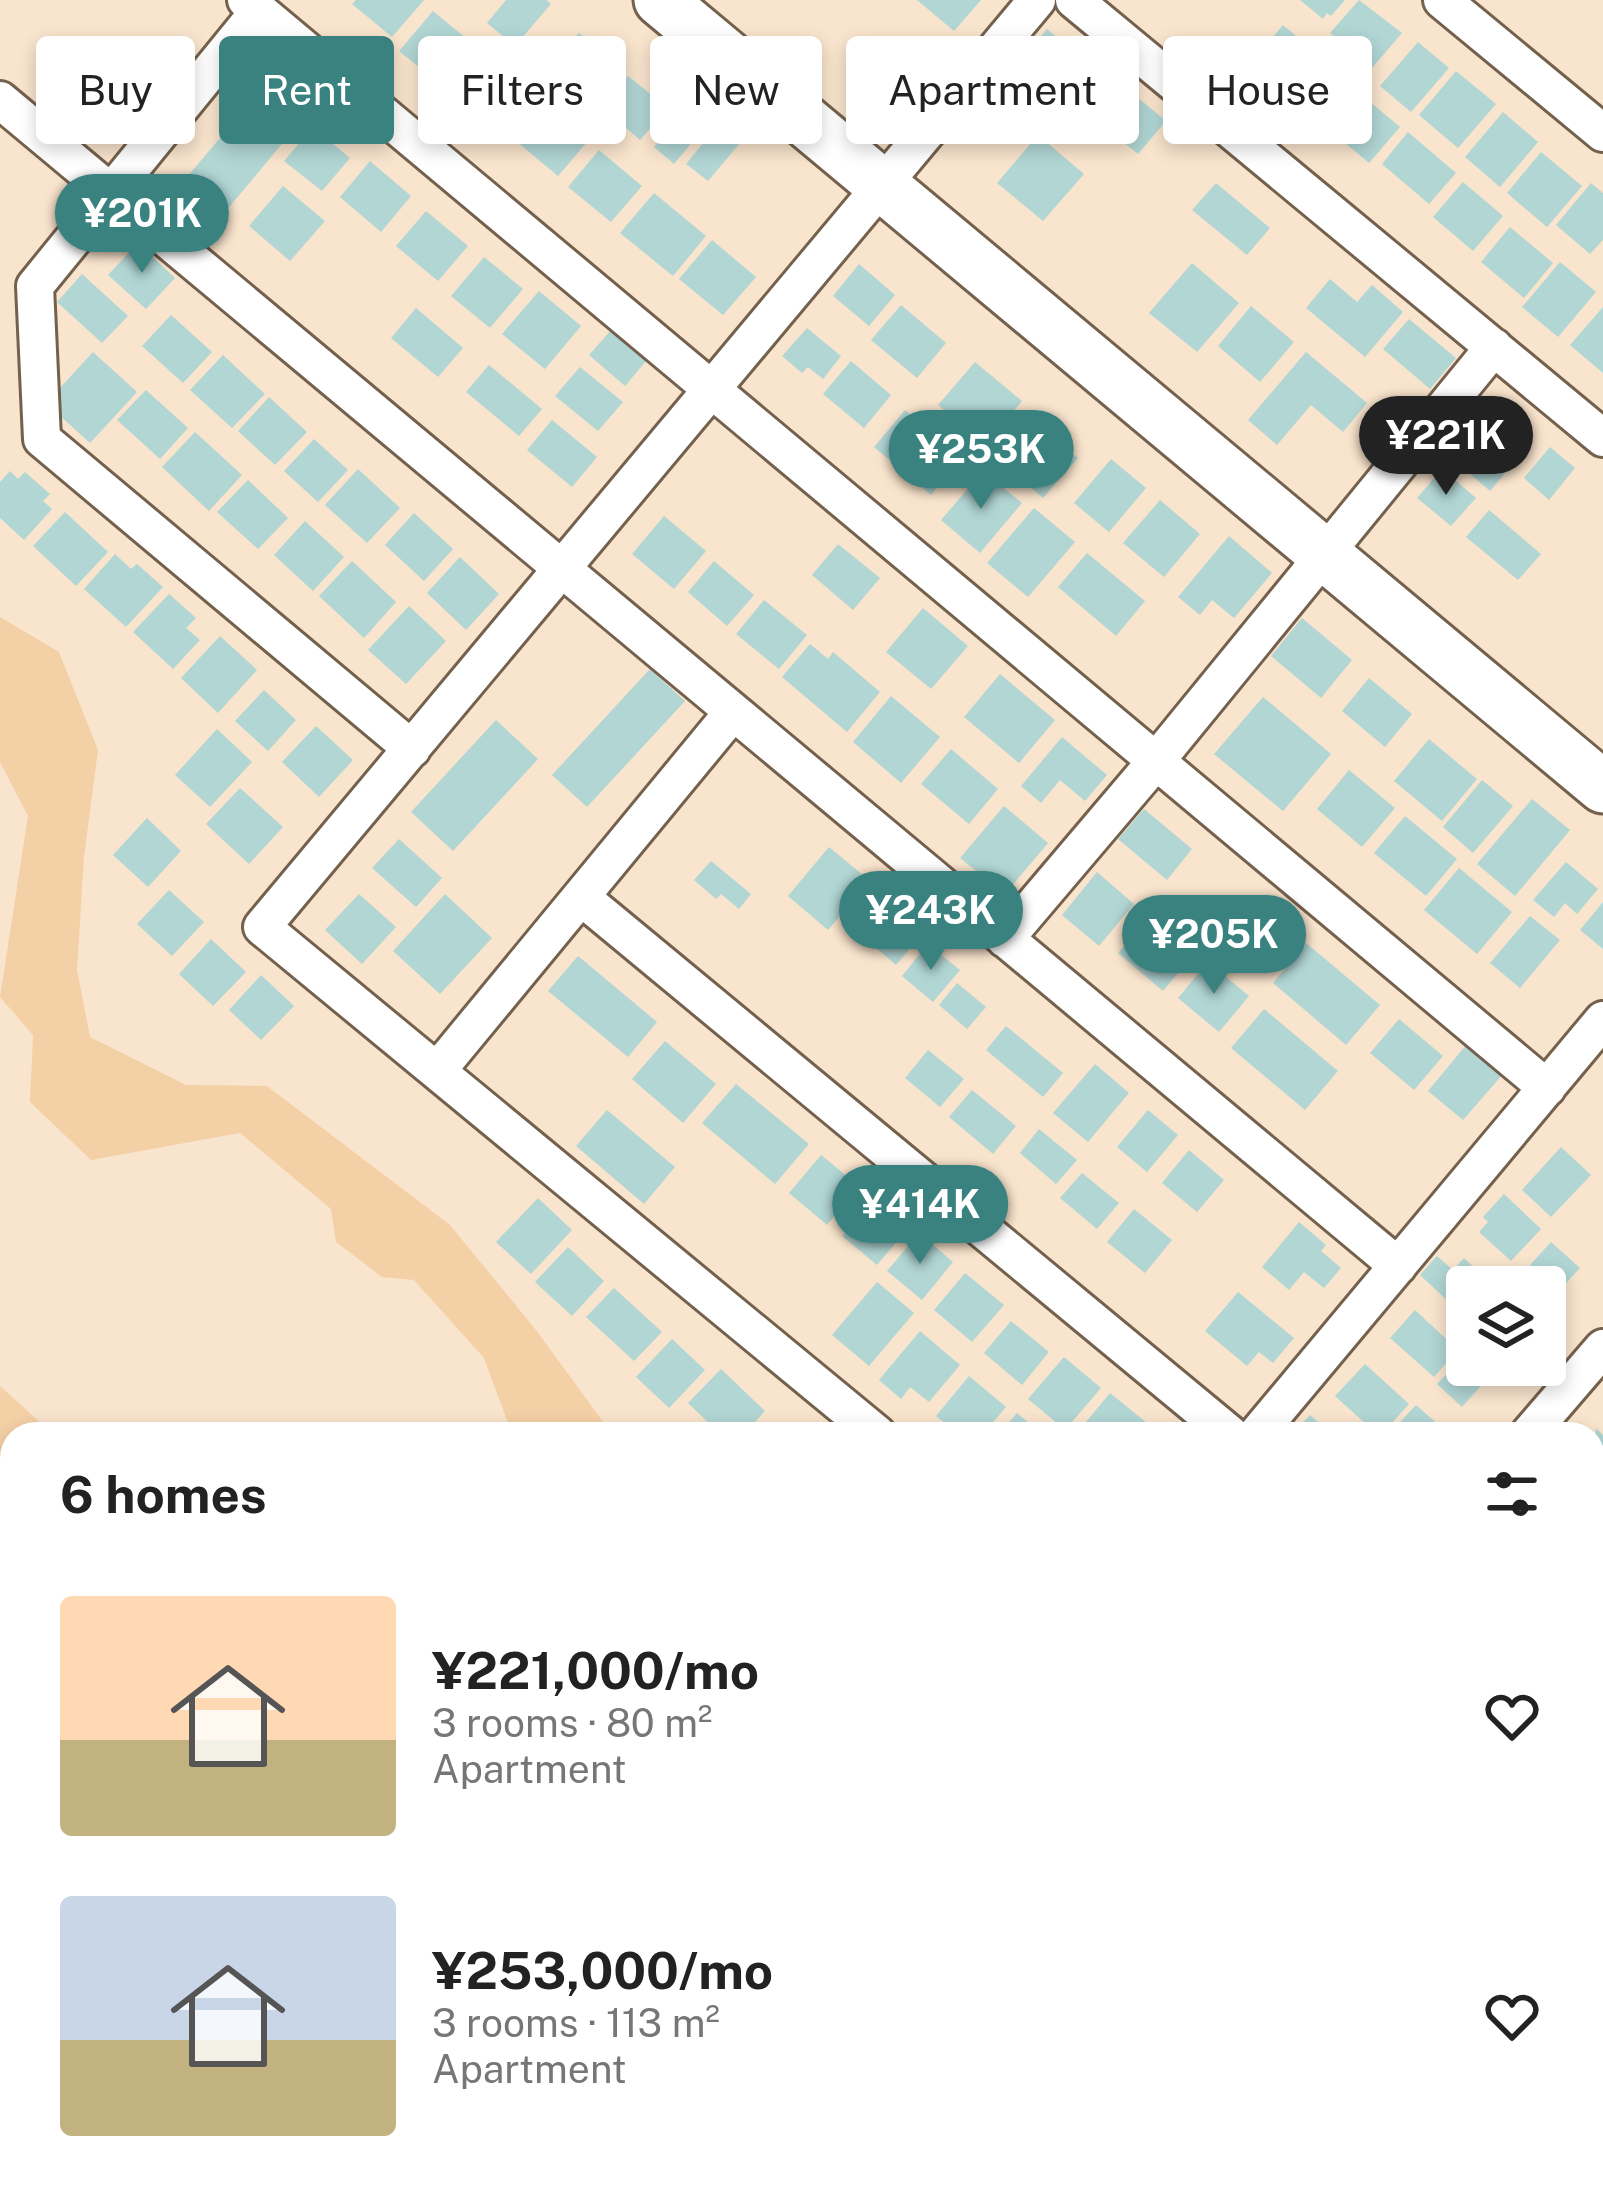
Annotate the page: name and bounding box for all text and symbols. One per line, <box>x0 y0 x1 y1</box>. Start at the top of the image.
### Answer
chip: Buy <box>36 36 195 144</box>
chip: Rent <box>219 36 394 144</box>
chip: Filters <box>418 36 626 144</box>
chip: New <box>650 36 822 144</box>
chip: Apartment <box>846 36 1139 144</box>
chip: House <box>1163 36 1372 144</box>
pin: ¥201K <box>58 174 226 276</box>
text: ¥201K <box>82 190 202 236</box>
pin: ¥221K <box>1362 396 1530 498</box>
pin: ¥253K <box>897 410 1065 512</box>
text: ¥221K <box>1386 412 1506 458</box>
text: ¥253K <box>916 426 1046 472</box>
pin: ¥243K <box>847 871 1015 973</box>
text: ¥243K <box>866 887 996 933</box>
pin: ¥205K <box>1130 895 1298 997</box>
text: ¥205K <box>1149 911 1279 957</box>
pin: ¥414K <box>836 1165 1004 1267</box>
text: ¥414K <box>859 1181 981 1227</box>
map controls <box>1446 1266 1566 1386</box>
button: layers <box>1446 1266 1566 1386</box>
icon: filters <box>1479 1461 1545 1527</box>
text: 6 homes <box>60 1465 267 1524</box>
text: ¥221,000/mo <box>432 1641 759 1700</box>
icon: home <box>156 1644 300 1788</box>
icon: heart <box>1479 1683 1545 1749</box>
text: 3 rooms · 80 m² <box>432 1700 712 1746</box>
text: Apartment <box>432 1746 627 1792</box>
text: ¥253,000/mo <box>432 1941 773 2000</box>
icon: home <box>156 1944 300 2088</box>
icon: heart <box>1479 1983 1545 2049</box>
text: 3 rooms · 113 m² <box>432 2000 720 2046</box>
text: Apartment <box>432 2046 627 2092</box>

